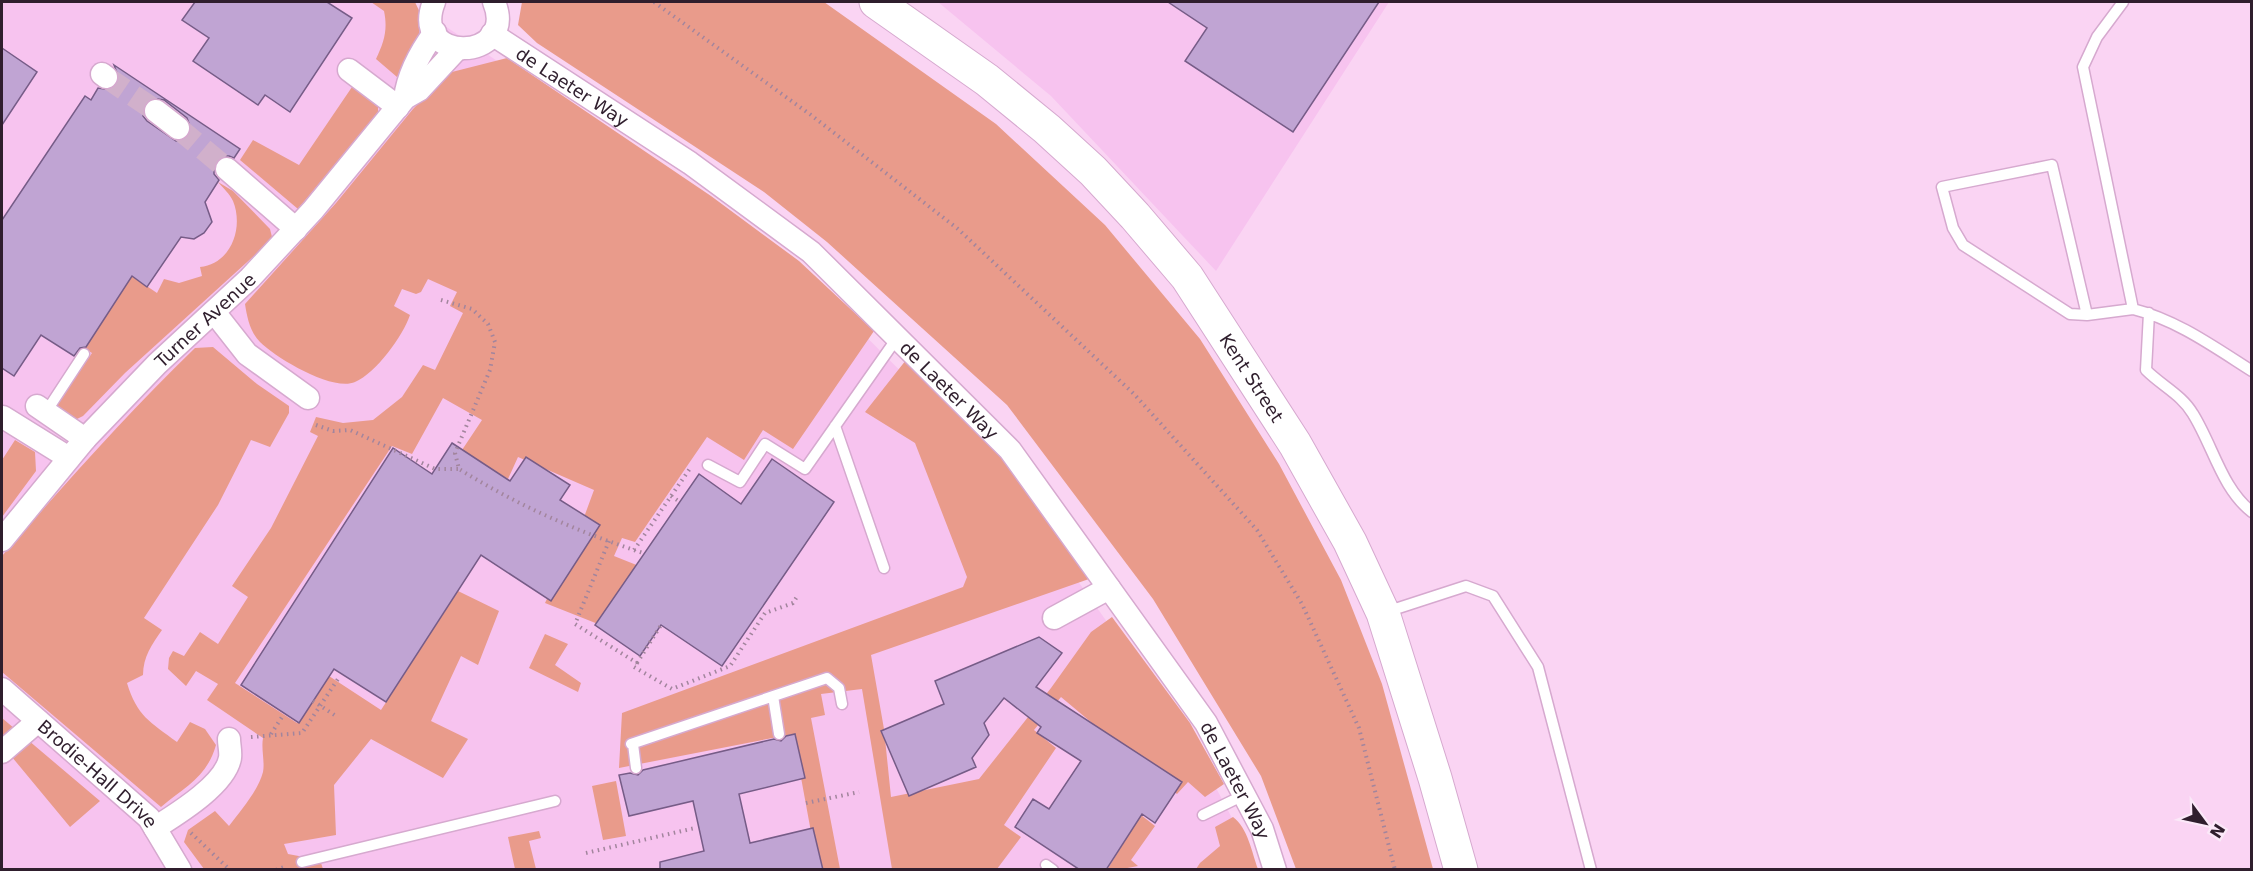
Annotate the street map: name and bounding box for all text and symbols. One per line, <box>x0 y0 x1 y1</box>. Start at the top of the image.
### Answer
street label: de Laeter Way <box>512 42 633 131</box>
street label: Turner Avenue <box>150 268 260 372</box>
street label: Kent Street <box>1216 330 1288 426</box>
street label: de Laeter Way <box>896 337 1003 443</box>
street label: Brodie-Hall Drive <box>34 715 163 831</box>
street label: de Laeter Way <box>1197 718 1275 842</box>
north arrow <box>2175 793 2235 853</box>
text: N <box>2206 820 2229 842</box>

